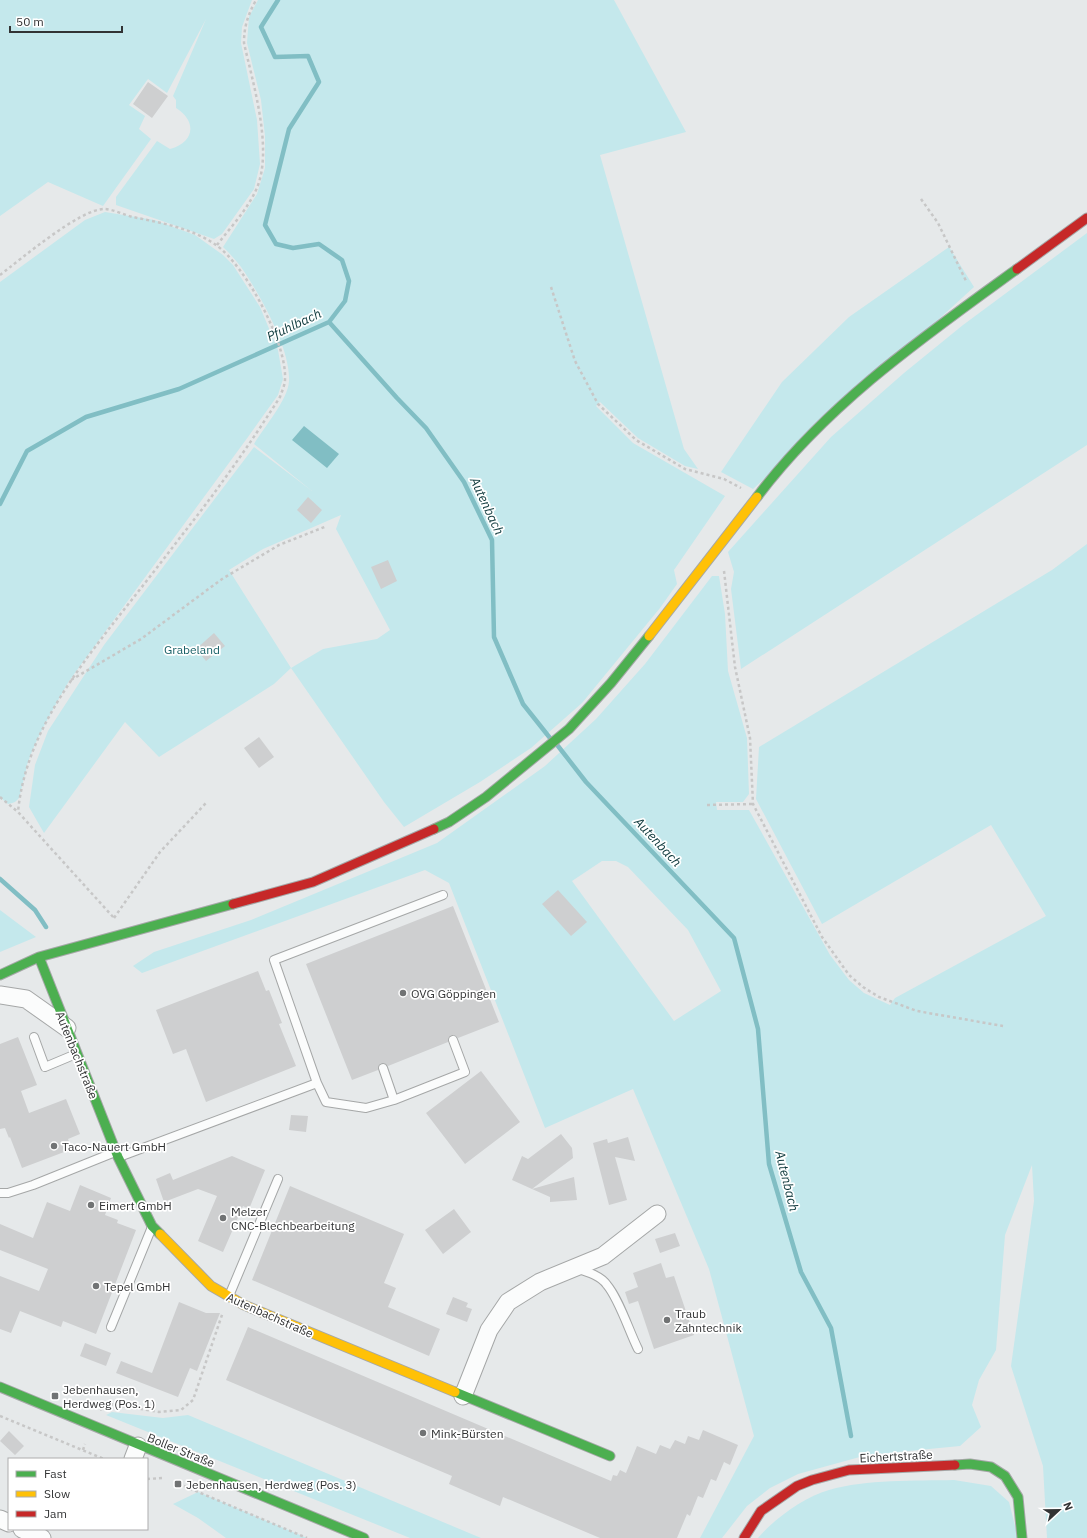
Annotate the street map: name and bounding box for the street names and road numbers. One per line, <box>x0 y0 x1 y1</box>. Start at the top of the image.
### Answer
street label: Autenbachstraße <box>53 1009 102 1101</box>
street label: Autenbachstraße <box>224 1289 316 1341</box>
street label: Boller Straße <box>145 1430 217 1470</box>
street label: Eichertstraße <box>859 1447 933 1465</box>

